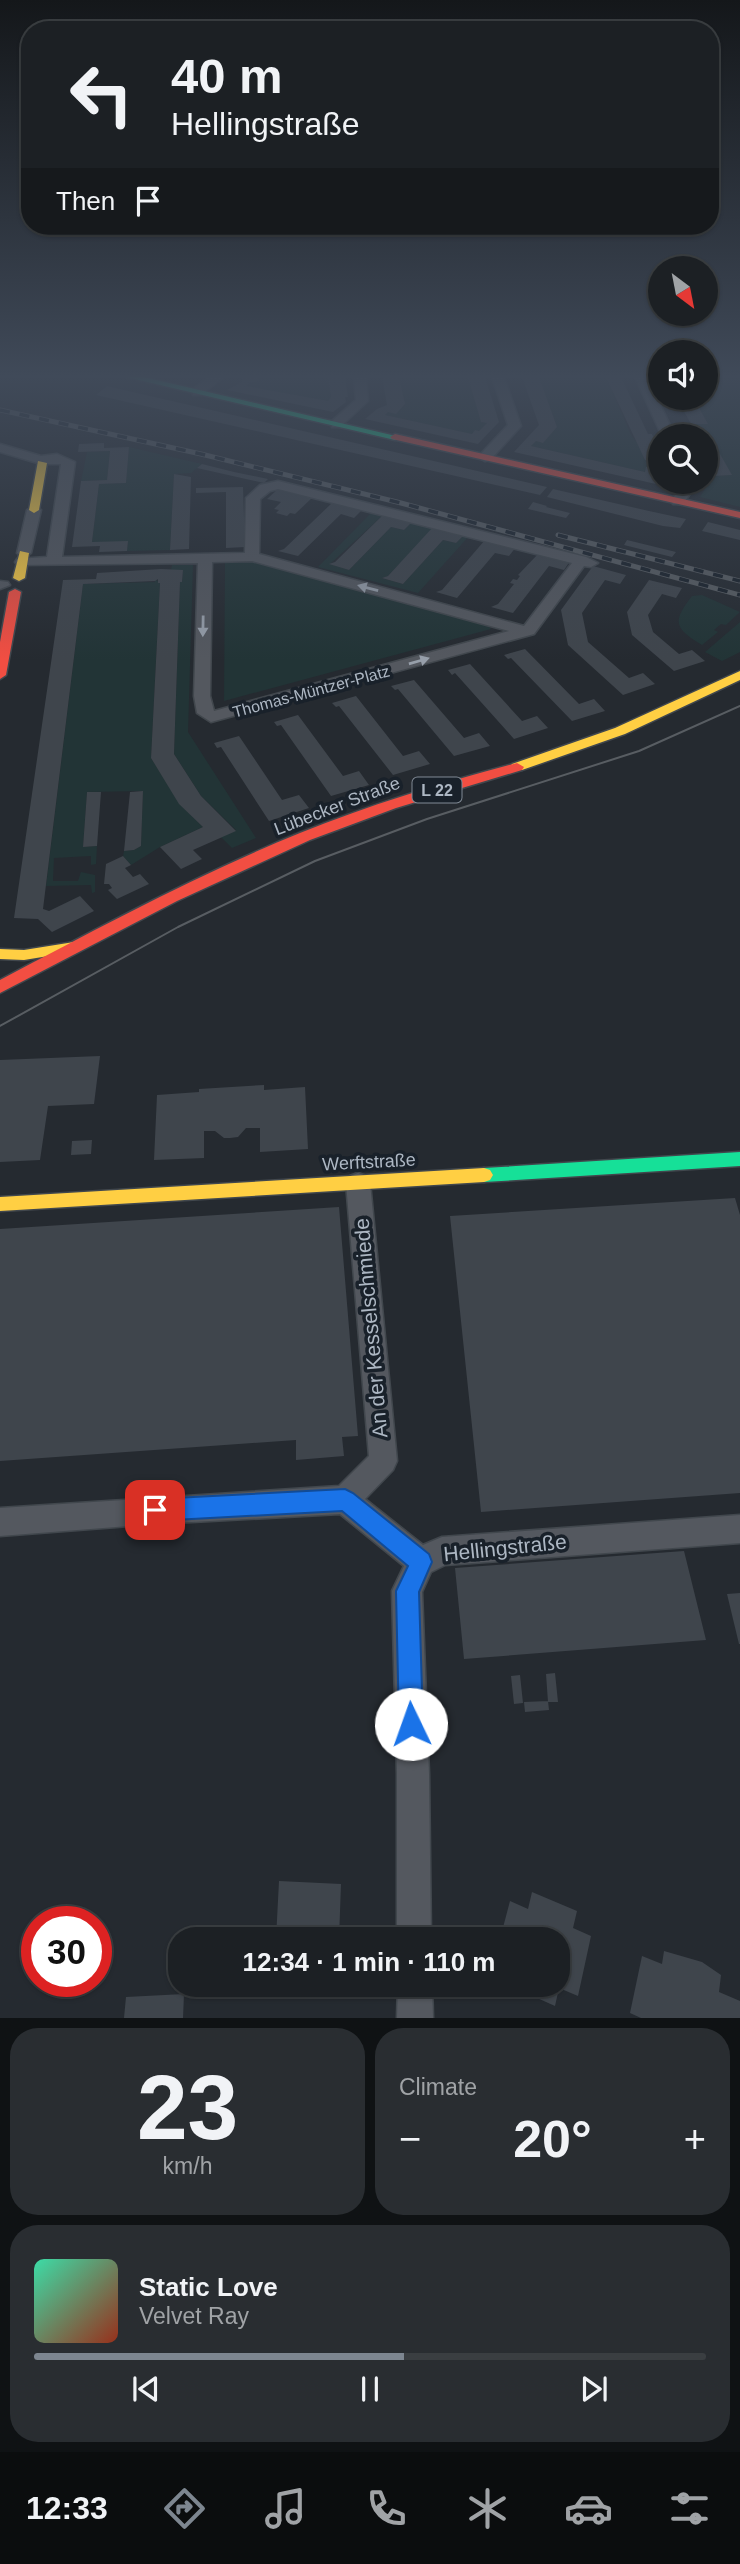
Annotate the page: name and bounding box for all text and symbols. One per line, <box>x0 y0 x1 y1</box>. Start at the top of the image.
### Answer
icon: left <box>56 49 147 140</box>
text: 40 m <box>171 49 283 103</box>
text: Hellingstraße <box>171 106 360 142</box>
icon: arrive <box>129 182 167 220</box>
text: Then <box>56 186 115 216</box>
north arrow <box>648 256 718 326</box>
map controls <box>648 256 718 494</box>
button: sound <box>648 340 718 410</box>
button: search <box>648 424 718 494</box>
one-way arrow <box>356 582 378 593</box>
one-way arrow <box>198 615 209 637</box>
one-way arrow <box>408 655 430 666</box>
street label: Thomas-Müntzer-Platz <box>231 662 391 721</box>
street label: Lübecker Straße <box>271 773 403 839</box>
road number: L 22 <box>412 778 462 803</box>
street label: Werftstraße <box>322 1150 416 1174</box>
street label: An der Kesselschmiede <box>349 1217 392 1439</box>
pin <box>125 1480 185 1540</box>
icon: arrive <box>136 1491 174 1529</box>
street label: Hellingstraße <box>442 1530 568 1565</box>
position arrow <box>374 1687 448 1761</box>
speed limit sign: 30 <box>21 1906 112 1997</box>
text: 12:34 · 1 min · 110 m <box>243 1947 495 1977</box>
text: 23 <box>137 2057 238 2158</box>
text: Climate <box>399 2074 477 2100</box>
text: 20° <box>513 2110 592 2168</box>
text: − <box>399 2118 421 2160</box>
text: + <box>684 2118 706 2160</box>
text: km/h <box>163 2153 212 2179</box>
text: Static Love <box>139 2272 278 2302</box>
text: Velvet Ray <box>139 2303 249 2329</box>
icon: previous <box>127 2370 165 2408</box>
icon: pause <box>351 2370 389 2408</box>
icon: next <box>575 2370 613 2408</box>
icon: directions <box>160 2484 209 2533</box>
icon: music <box>261 2484 310 2533</box>
icon: phone <box>362 2484 411 2533</box>
icon: climate <box>463 2484 512 2533</box>
icon: car <box>564 2484 613 2533</box>
icon: filters <box>665 2484 714 2533</box>
text: 12:33 <box>26 2490 108 2526</box>

